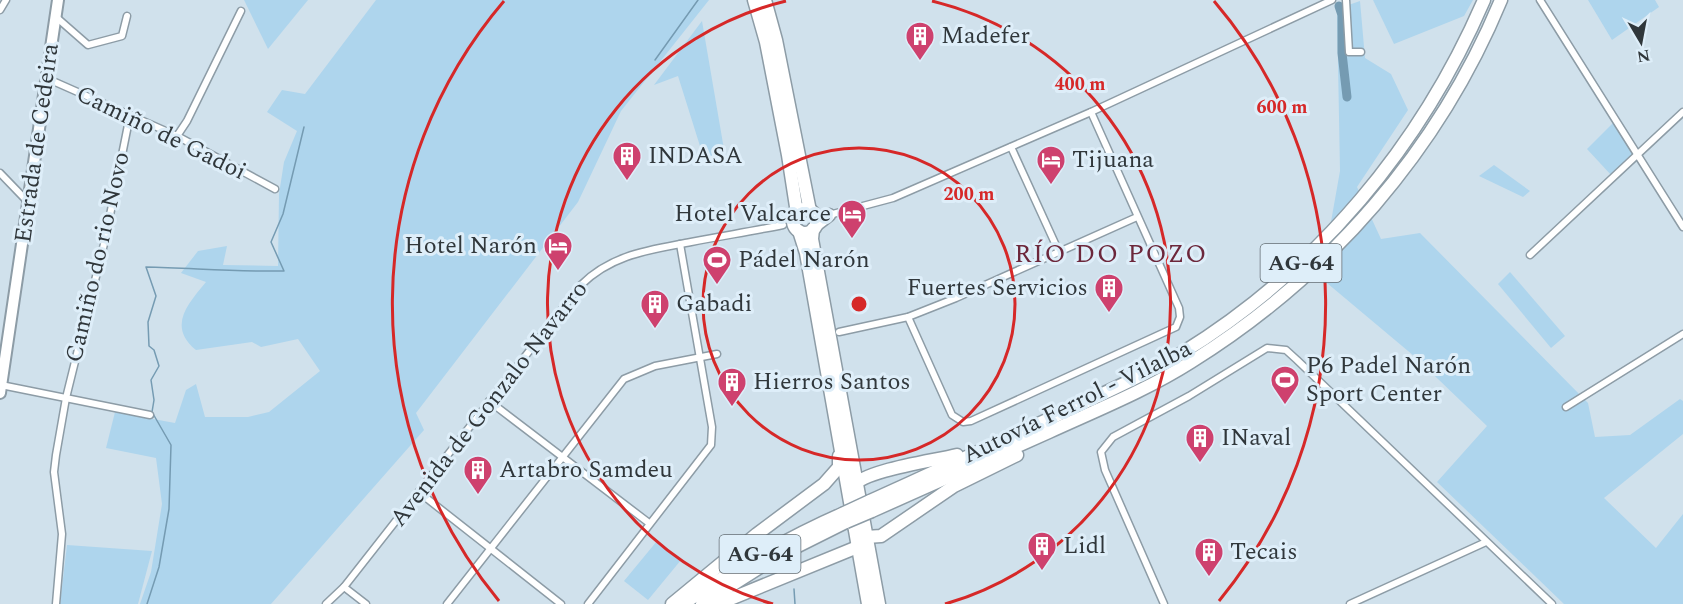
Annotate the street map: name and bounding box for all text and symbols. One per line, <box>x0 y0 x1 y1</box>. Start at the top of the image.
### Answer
north arrow <box>1611 12 1671 72</box>
place label: Madefer <box>941 18 1030 54</box>
building icon: Madefer <box>904 20 936 62</box>
street label: Estrada de Cedeira <box>5 41 69 245</box>
text: N <box>1635 43 1652 69</box>
text: 400 m <box>1054 71 1106 98</box>
street label: Camiño de Gadoi <box>70 76 252 190</box>
text: 600 m <box>1256 94 1308 121</box>
place label: INDASA <box>648 138 743 174</box>
building icon: INDASA <box>611 140 643 182</box>
place label: Tijuana <box>1072 142 1154 178</box>
hotel icon: Tijuana <box>1035 144 1067 186</box>
street label: Camiño do rio Novo <box>56 148 140 366</box>
text: 200 m <box>943 181 995 208</box>
place label: Hotel Valcarce <box>674 196 831 232</box>
hotel icon: Hotel Valcarce <box>836 198 868 240</box>
place label: Hotel Narón <box>404 228 537 264</box>
hotel icon: Hotel Narón <box>542 230 574 272</box>
district label: RÍO DO POZO <box>1014 234 1208 274</box>
place label: Pádel Narón <box>738 242 870 278</box>
sports icon: Pádel Narón <box>701 244 733 286</box>
road number: AG-64 <box>1260 244 1342 282</box>
place label: Fuertes Servicios <box>907 270 1088 306</box>
building icon: Fuertes Servicios <box>1093 272 1125 314</box>
street label: Avenida de Gonzalo Navarro <box>381 273 597 535</box>
place label: Gabadi <box>676 286 752 322</box>
building icon: Gabadi <box>639 288 671 330</box>
centre of rings <box>849 294 869 314</box>
street label: Autovía Ferrol - Vilalba <box>956 331 1198 473</box>
place label: P6 Padel Narón Sport Center <box>1306 348 1471 412</box>
place label: Hierros Santos <box>753 364 911 400</box>
sports icon: P6 Padel Narón Sport Center <box>1269 364 1301 406</box>
building icon: Hierros Santos <box>716 366 748 408</box>
place label: INaval <box>1221 420 1291 456</box>
building icon: INaval <box>1184 422 1216 464</box>
place label: Artabro Samdeu <box>499 452 673 488</box>
building icon: Artabro Samdeu <box>462 454 494 496</box>
place label: Lidl <box>1063 528 1106 564</box>
building icon: Lidl <box>1026 530 1058 572</box>
place label: Tecais <box>1230 534 1298 570</box>
road number: AG-64 <box>720 535 801 573</box>
building icon: Tecais <box>1193 536 1225 578</box>

